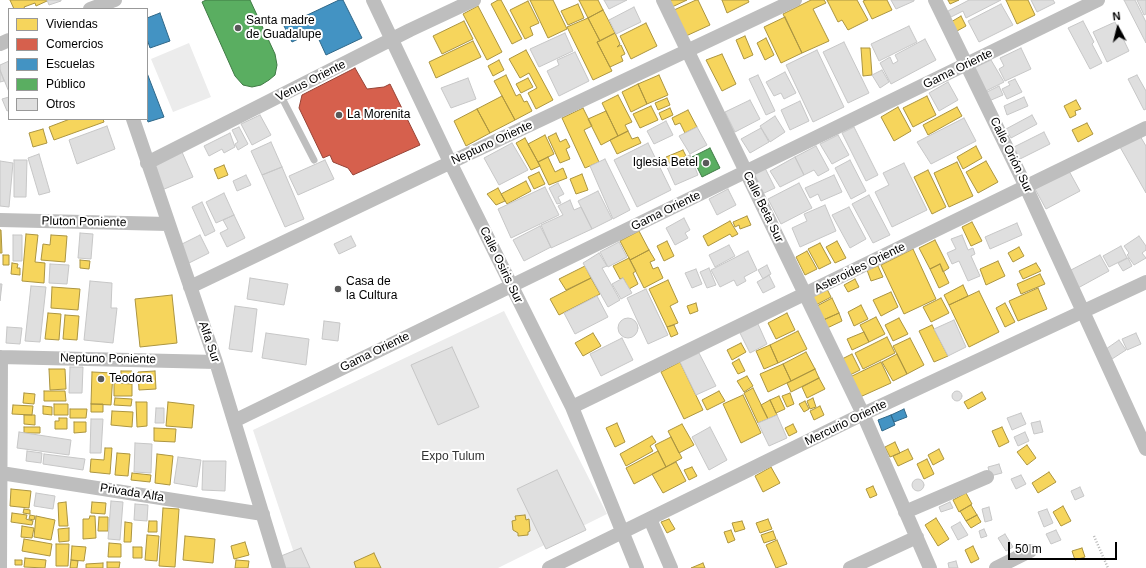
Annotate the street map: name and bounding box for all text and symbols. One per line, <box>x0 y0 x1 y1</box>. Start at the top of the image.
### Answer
legend <box>8 8 148 120</box>
north arrow <box>1098 8 1138 48</box>
text: N <box>1112 10 1121 23</box>
place label: Santa madre de Guadalupe <box>246 14 321 42</box>
text: Viviendas <box>46 17 98 31</box>
marker: Santa madre de Guadalupe <box>233 23 243 33</box>
text: Comercios <box>46 37 103 51</box>
street label: Gama Oriente <box>921 46 995 92</box>
text: Escuelas <box>46 57 95 71</box>
street label: Venus Oriente <box>274 57 348 105</box>
text: Público <box>46 77 85 91</box>
text: Otros <box>46 97 75 111</box>
place label: La Morenita <box>347 108 410 122</box>
marker: La Morenita <box>334 110 344 120</box>
street label: Calle Orión Sur <box>987 115 1035 195</box>
street label: Neptuno Oriente <box>449 118 535 168</box>
place label: Iglesia Betel <box>633 156 698 170</box>
marker: Iglesia Betel <box>701 158 711 168</box>
street label: Calle Beta Sur <box>740 169 786 245</box>
street label: Gama Oriente <box>629 188 703 234</box>
street label: Pluton Poniente <box>42 214 126 230</box>
street label: Calle Osiris Sur <box>476 224 526 306</box>
street label: Asteroides Oriente <box>812 240 908 296</box>
place label: Casa de la Cultura <box>346 275 397 303</box>
marker: Casa de la Cultura <box>333 284 343 294</box>
street label: Alfa Sur <box>195 319 223 365</box>
street label: Gama Oriente <box>338 329 412 375</box>
street label: Neptuno Poniente <box>60 351 156 367</box>
place label: Teodora <box>109 372 152 386</box>
marker: Teodora <box>96 374 106 384</box>
street label: Mercurio Oriente <box>803 397 889 449</box>
park label: Expo Tulum <box>421 450 485 464</box>
street label: Privada Alfa <box>99 481 165 505</box>
scale bar <box>1010 534 1119 560</box>
text: 50 m <box>1015 542 1042 556</box>

